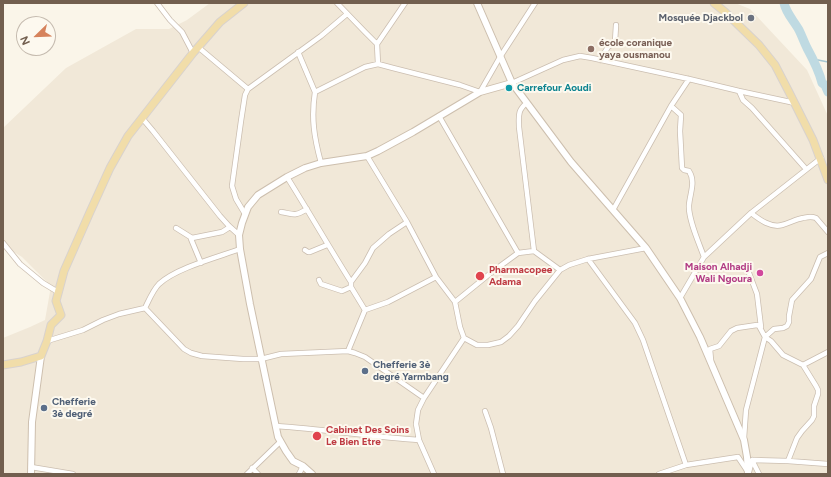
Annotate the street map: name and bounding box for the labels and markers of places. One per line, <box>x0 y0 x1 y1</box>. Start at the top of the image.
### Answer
place label: Mosquée Djackbol <box>659 12 743 24</box>
marker: Mosquée Djackbol <box>746 13 756 23</box>
place label: école coranique yaya ousmanou <box>599 37 672 60</box>
marker: école coranique yaya ousmanou <box>586 44 596 54</box>
place label: Carrefour Aoudi <box>517 82 591 94</box>
marker: Carrefour Aoudi <box>504 83 514 93</box>
place label: Maison Alhadji Wali Ngoura <box>685 261 752 284</box>
place label: Pharmacopee Adama <box>489 264 552 288</box>
marker: Maison Alhadji Wali Ngoura <box>755 268 765 278</box>
marker: Pharmacopee Adama <box>474 270 486 282</box>
place label: Chefferie 3è degré Yarmbang <box>373 359 449 382</box>
marker: Chefferie 3è degré Yarmbang <box>360 366 370 376</box>
place label: Chefferie 3è degré <box>52 396 96 420</box>
marker: Chefferie 3è degré <box>39 403 49 413</box>
place label: Cabinet Des Soins Le Bien Etre <box>326 424 409 448</box>
marker: Cabinet Des Soins Le Bien Etre <box>311 430 323 442</box>

